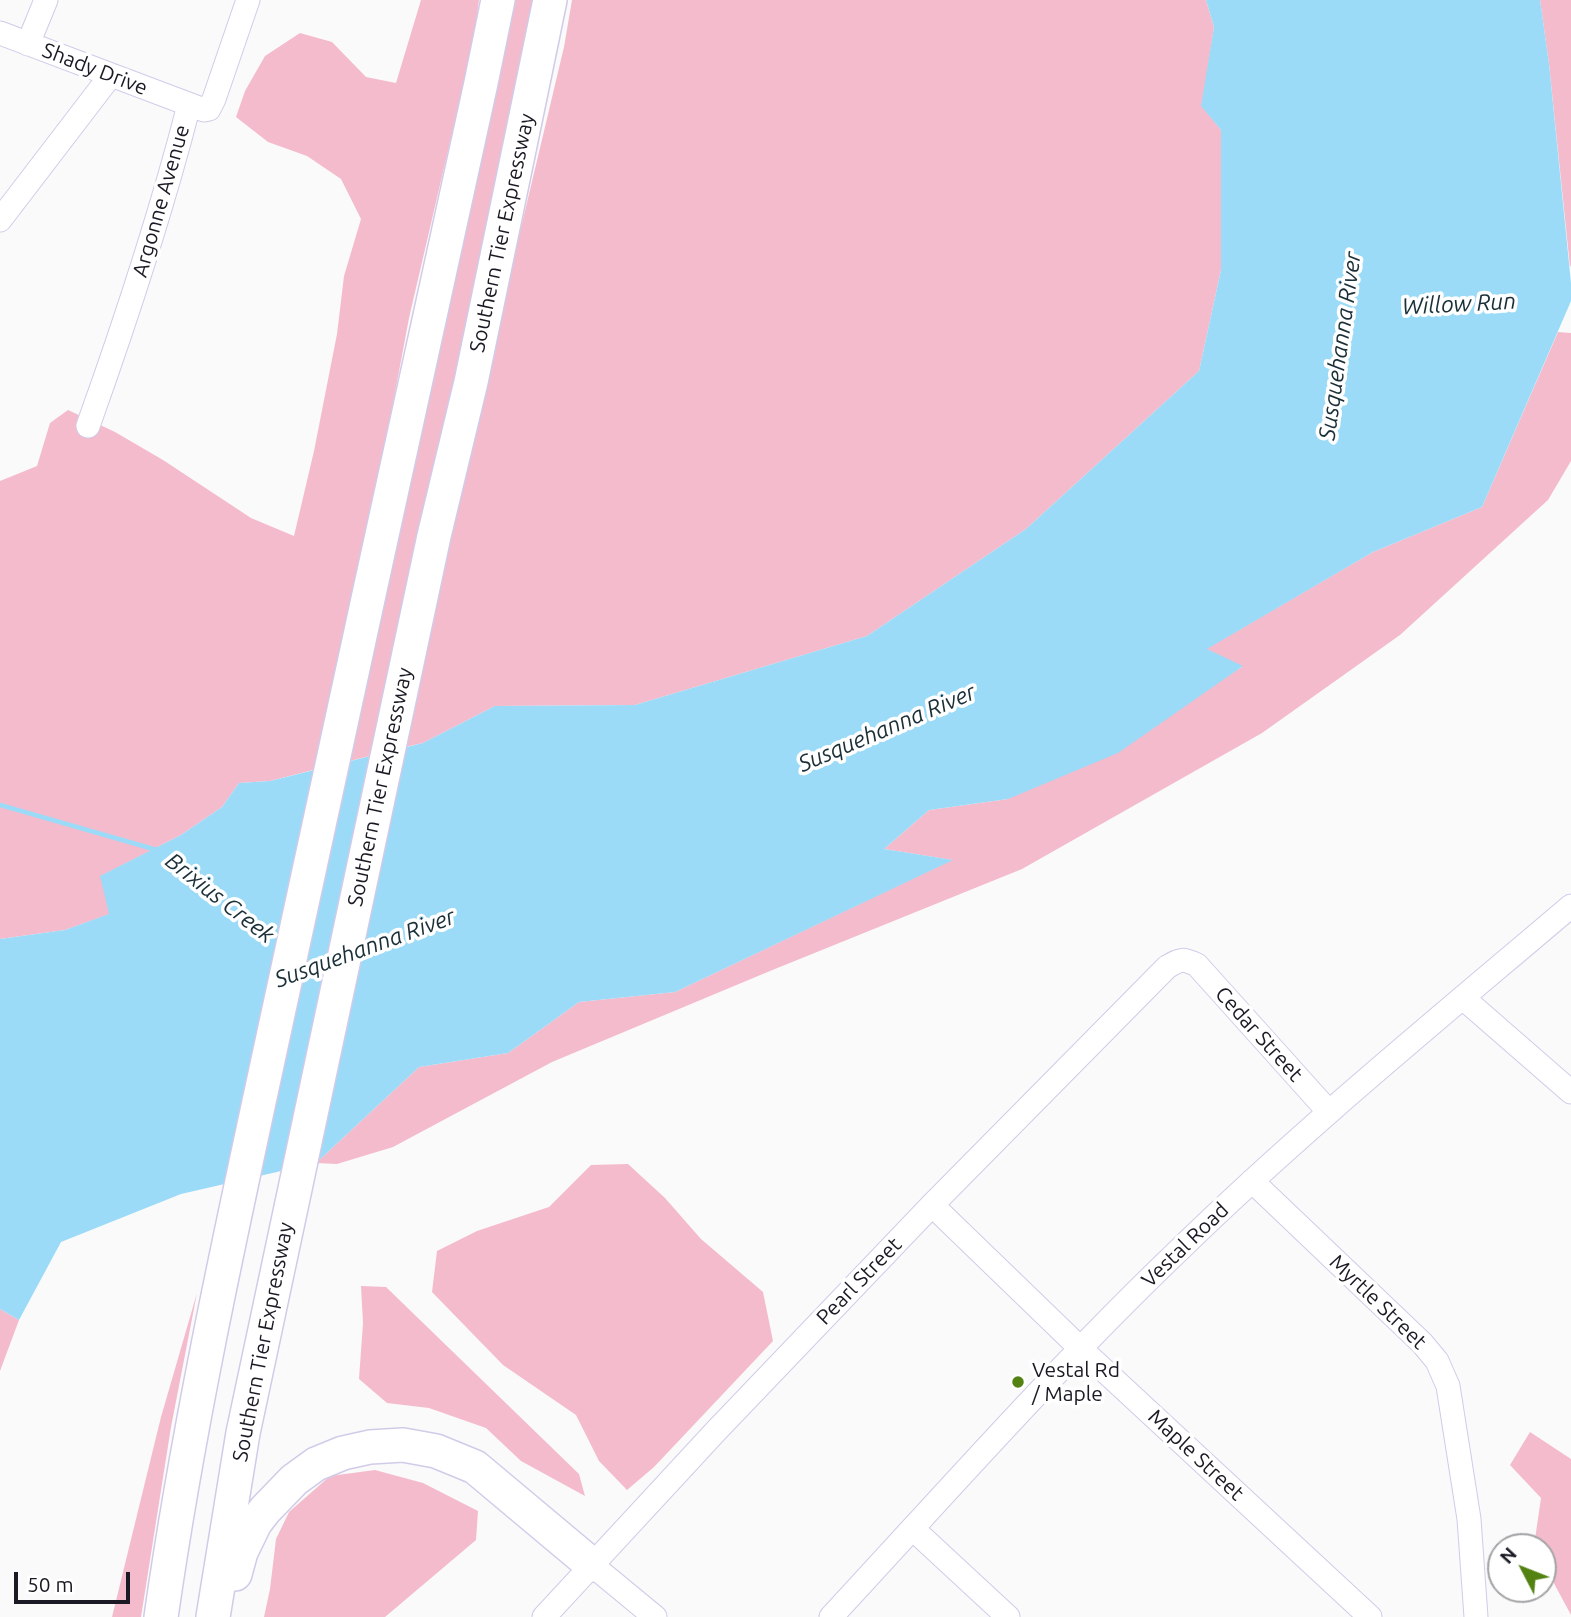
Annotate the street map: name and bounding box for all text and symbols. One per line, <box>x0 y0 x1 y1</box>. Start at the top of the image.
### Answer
street label: Shady Drive <box>39 37 151 101</box>
street label: Southern Tier Expressway <box>464 111 540 355</box>
street label: Argonne Avenue <box>127 122 195 280</box>
water label: Susquehanna River <box>1313 250 1367 442</box>
water label: Willow Run <box>1401 287 1517 321</box>
street label: Southern Tier Expressway <box>342 665 418 909</box>
water label: Susquehanna River <box>794 678 980 778</box>
water label: Brixius Creek <box>160 847 280 949</box>
water label: Susquehanna River <box>271 903 459 993</box>
street label: Cedar Street <box>1210 981 1308 1087</box>
street label: Vestal Road <box>1136 1197 1234 1293</box>
street label: Southern Tier Expressway <box>227 1220 299 1464</box>
street label: Pearl Street <box>811 1232 907 1330</box>
street label: Myrtle Street <box>1324 1249 1432 1355</box>
place label: Vestal Rd / Maple <box>1032 1357 1120 1407</box>
marker: Vestal Rd / Maple <box>1010 1374 1026 1390</box>
street label: Maple Street <box>1143 1404 1249 1506</box>
north arrow <box>1487 1533 1557 1603</box>
text: N <box>1495 1543 1521 1568</box>
scale bar <box>18 1558 133 1602</box>
text: 50 m <box>27 1572 74 1596</box>

